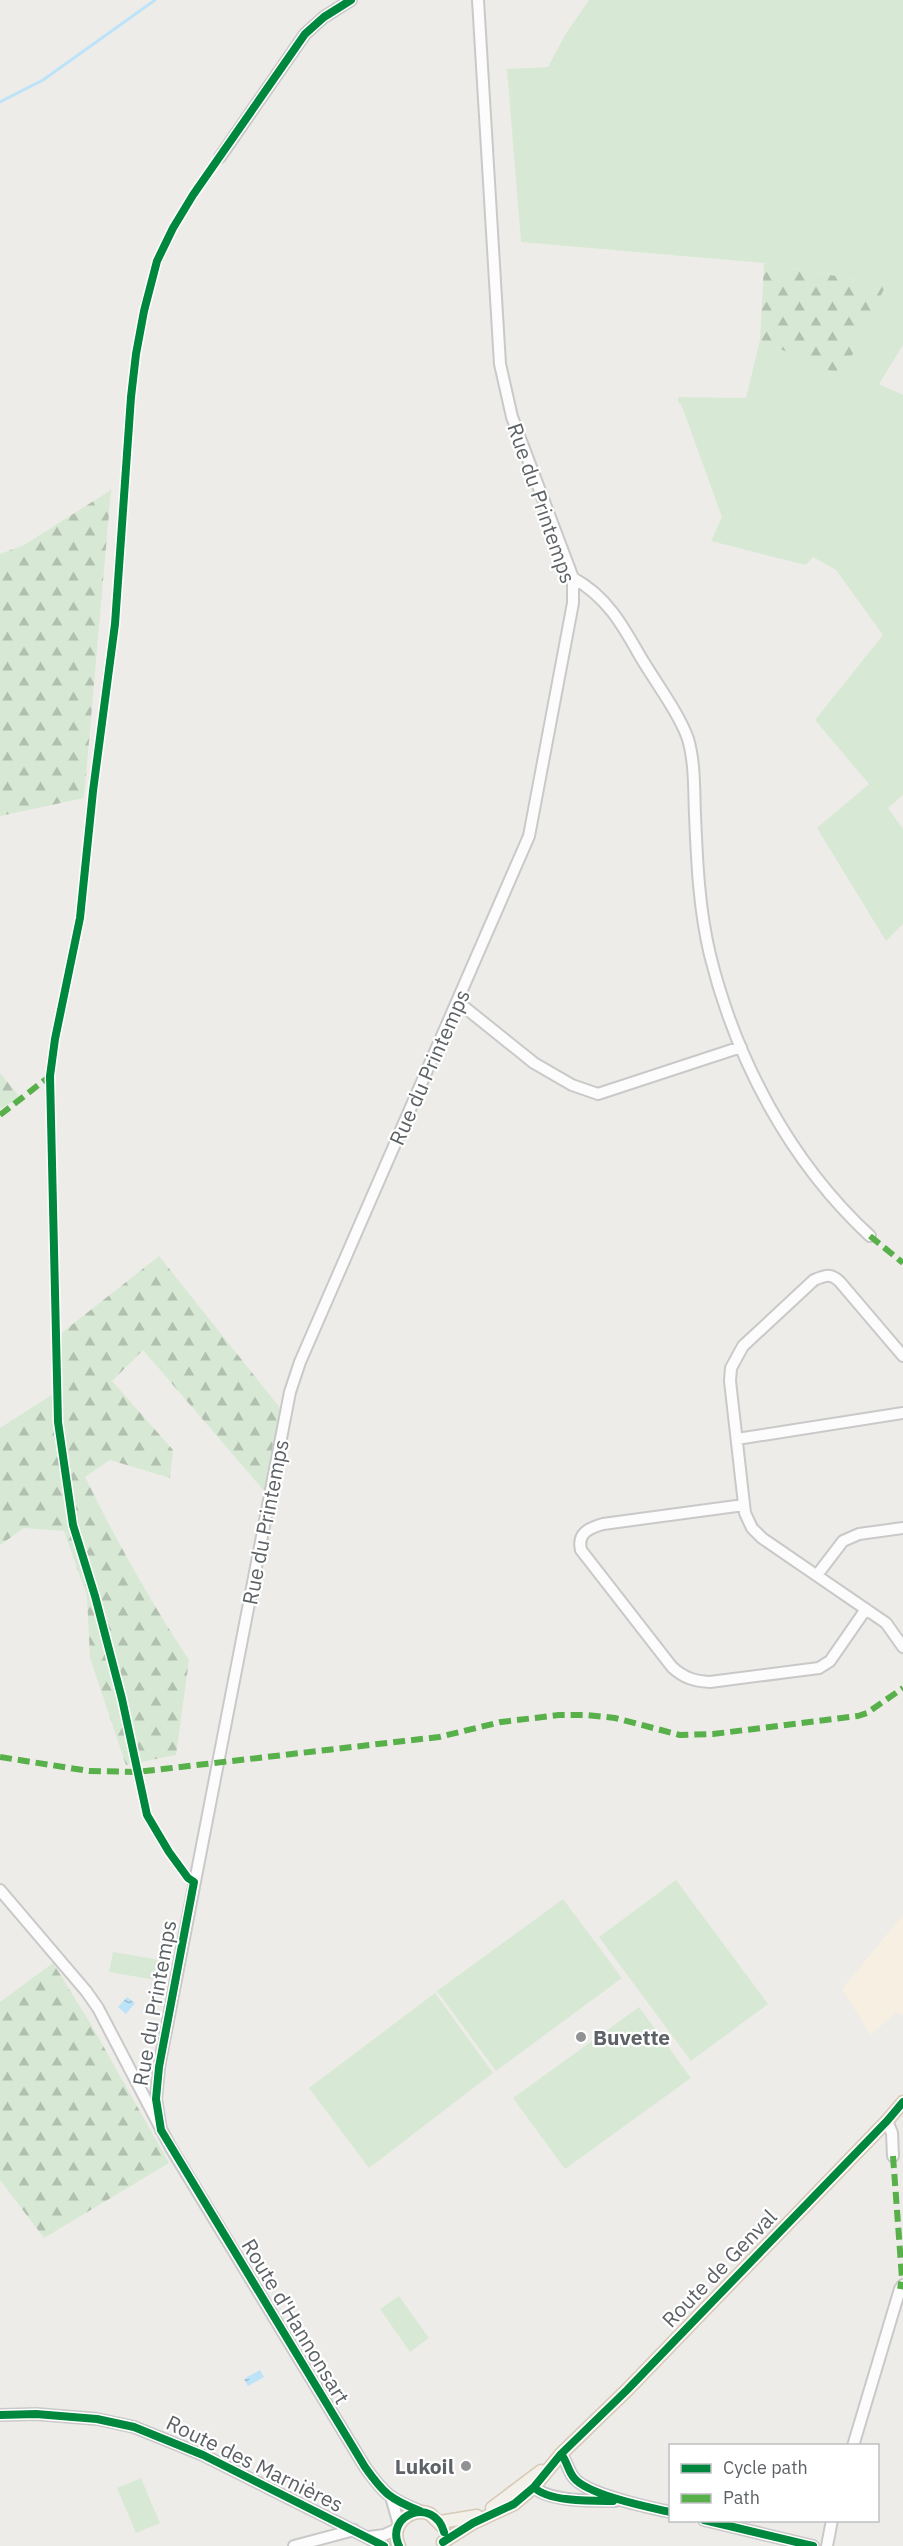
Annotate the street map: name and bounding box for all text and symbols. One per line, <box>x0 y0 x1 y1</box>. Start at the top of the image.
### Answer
street label: Rue du Printemps <box>501 419 583 587</box>
street label: Rue du Printemps <box>382 985 476 1149</box>
street label: Rue du Printemps <box>235 1437 295 1607</box>
street label: Rue du Printemps <box>126 1918 182 2088</box>
place label: Buvette <box>593 2023 670 2051</box>
marker: Buvette <box>574 2030 588 2044</box>
street label: Route de Genval <box>655 2203 783 2333</box>
street label: Route d'Hannonsart <box>236 2233 356 2409</box>
street label: Route des Marnières <box>162 2408 348 2518</box>
legend <box>669 2444 879 2522</box>
place label: Lukoil <box>395 2452 454 2480</box>
text: Cycle path <box>723 2456 808 2479</box>
marker: Lukoil <box>459 2459 473 2473</box>
text: Path <box>723 2486 760 2509</box>

